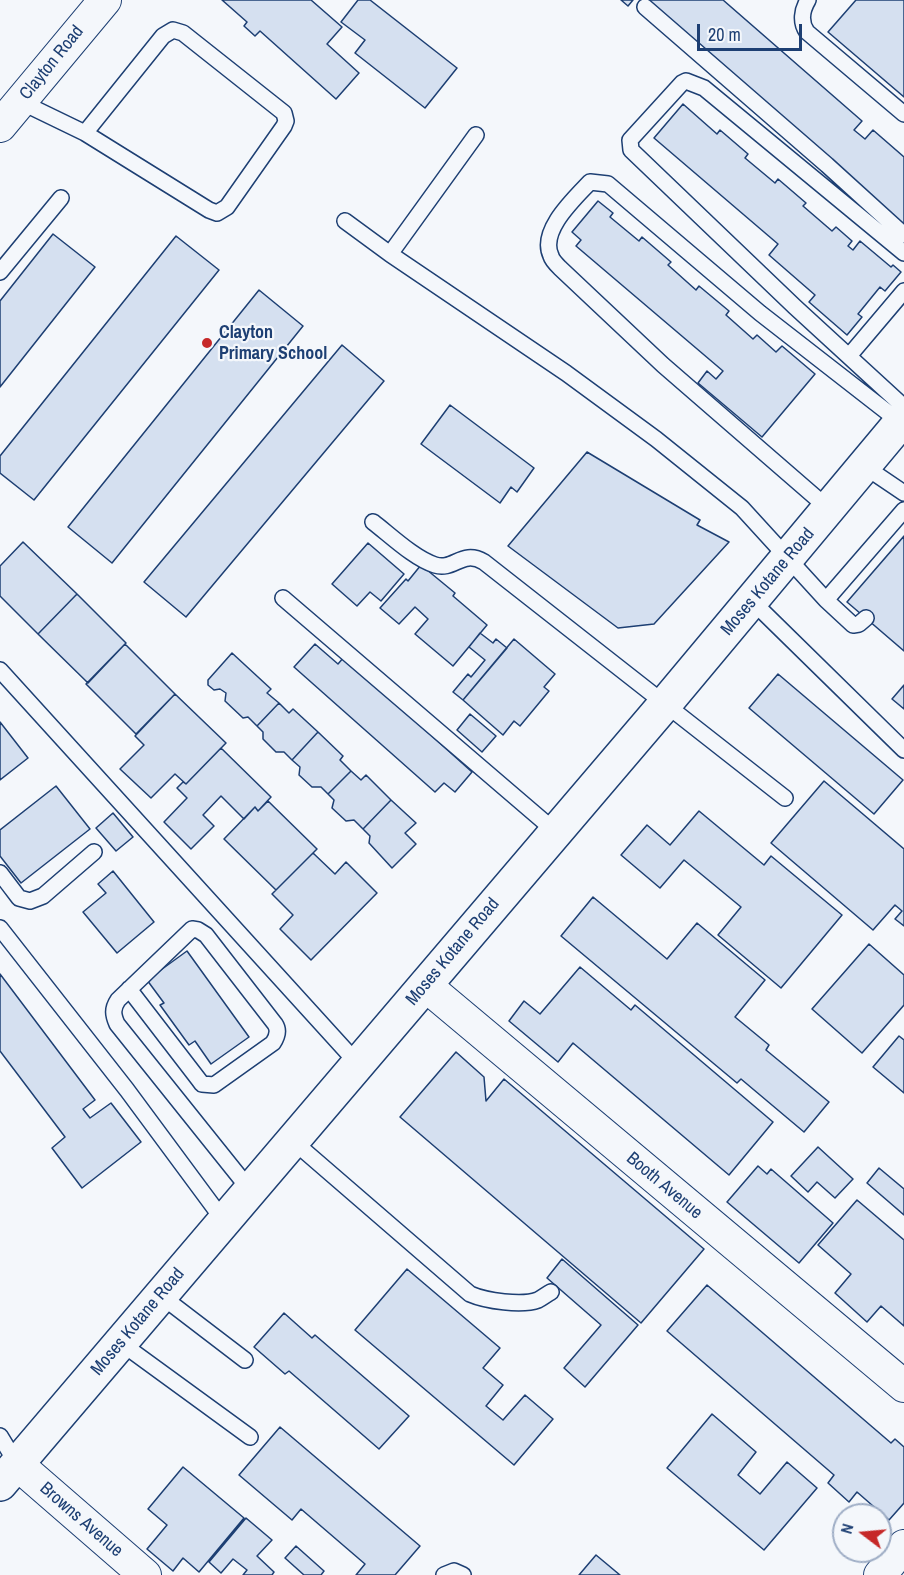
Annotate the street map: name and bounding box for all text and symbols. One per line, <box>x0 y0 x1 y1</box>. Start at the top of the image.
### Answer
scale bar <box>700 12 805 50</box>
street label: Clayton Road <box>15 21 89 105</box>
text: 20 m <box>708 22 741 47</box>
place label: Clayton Primary School <box>219 322 327 364</box>
marker: Clayton Primary School <box>200 336 214 350</box>
street label: Moses Kotane Road <box>717 524 819 640</box>
street label: Moses Kotane Road <box>402 894 504 1010</box>
street label: Booth Avenue <box>622 1148 706 1224</box>
street label: Moses Kotane Road <box>87 1264 189 1380</box>
street label: Browns Avenue <box>35 1478 127 1562</box>
north arrow <box>832 1503 892 1563</box>
text: N <box>835 1521 858 1536</box>

